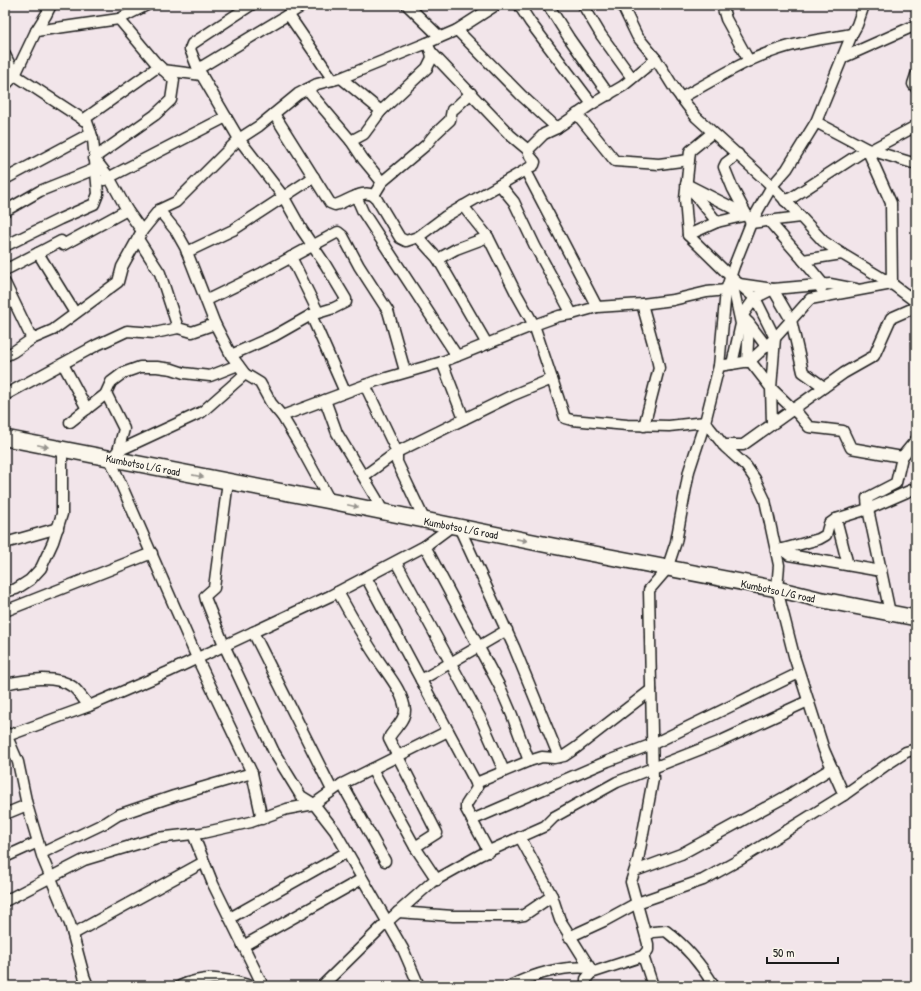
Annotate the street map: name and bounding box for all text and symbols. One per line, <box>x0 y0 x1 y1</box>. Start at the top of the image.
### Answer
one-way arrow <box>37 443 49 449</box>
street label: Kumbotso L/G road <box>105 451 182 479</box>
one-way arrow <box>192 473 204 479</box>
one-way arrow <box>347 503 360 509</box>
street label: Kumbotso L/G road <box>423 514 500 542</box>
one-way arrow <box>516 537 528 543</box>
street label: Kumbotso L/G road <box>740 576 817 606</box>
scale bar <box>767 939 838 965</box>
text: 50 m <box>773 944 794 961</box>

